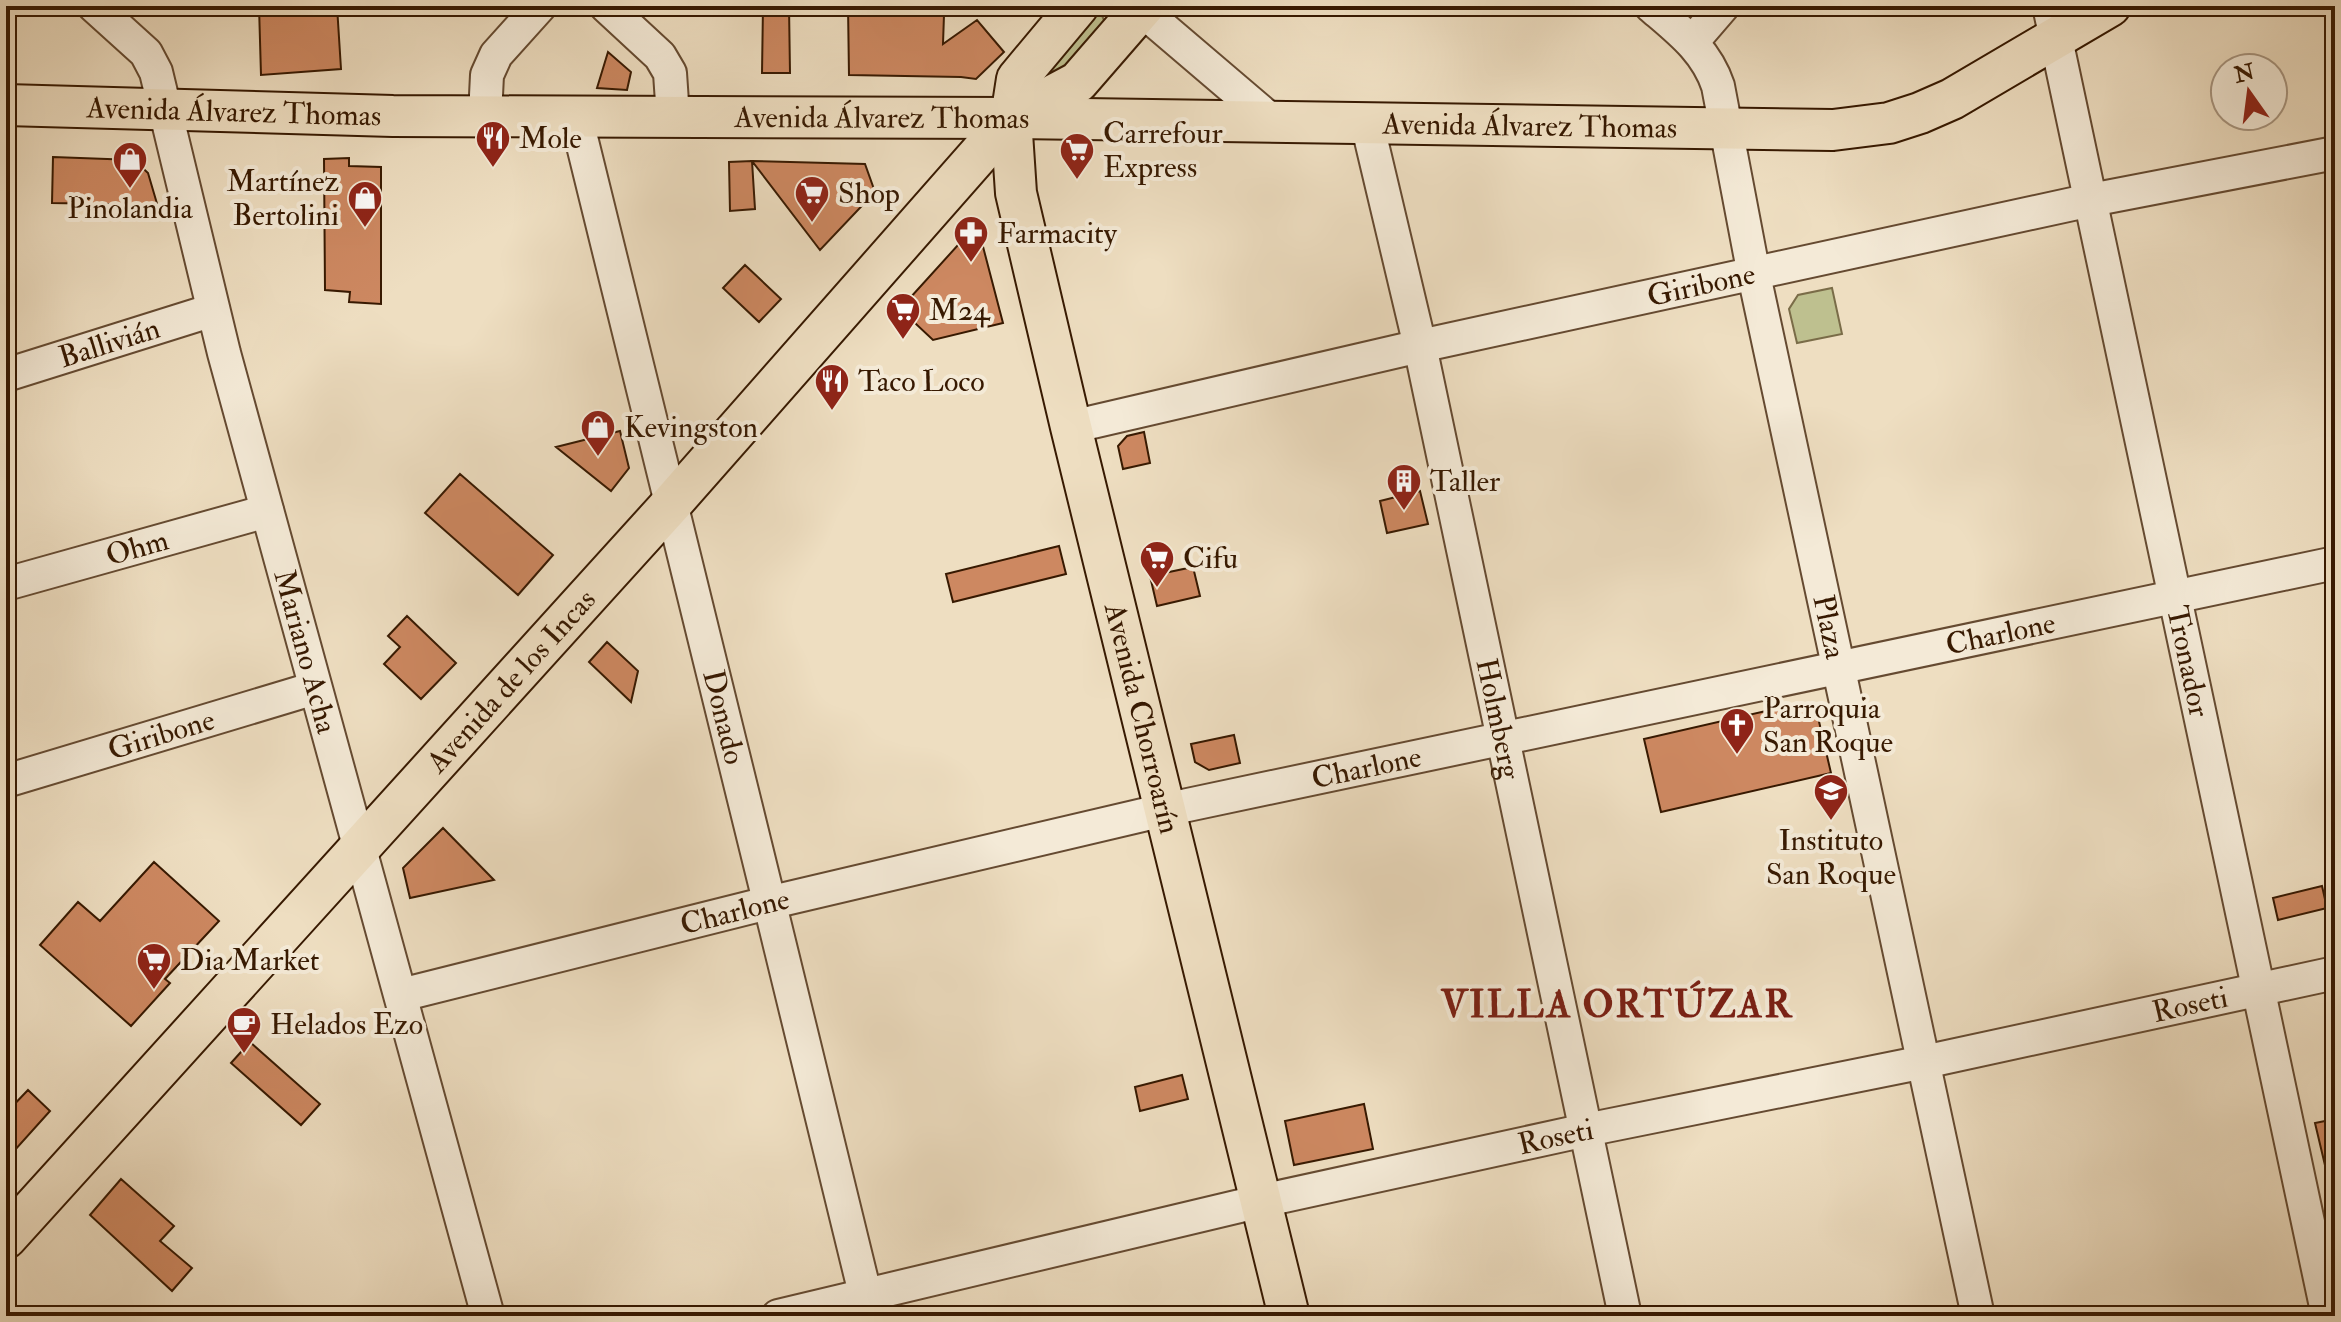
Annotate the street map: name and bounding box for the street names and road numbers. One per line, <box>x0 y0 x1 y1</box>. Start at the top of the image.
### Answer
street label: Avenida Álvarez Thomas <box>85 89 382 134</box>
street label: Avenida Álvarez Thomas <box>733 99 1030 137</box>
street label: Avenida Álvarez Thomas <box>1381 105 1678 146</box>
street label: Giribone <box>1644 255 1759 315</box>
street label: Ballivián <box>54 309 164 376</box>
street label: Ohm <box>102 521 172 574</box>
street label: Mariano Acha <box>266 565 346 738</box>
street label: Avenida de los Incas <box>418 581 604 781</box>
street label: Plaza <box>1805 591 1855 663</box>
street label: Avenida Chorroarín <box>1096 598 1189 837</box>
street label: Tronador <box>2159 602 2218 720</box>
street label: Charlone <box>1942 604 2059 663</box>
street label: Holmberg <box>1468 655 1530 783</box>
street label: Donado <box>695 666 754 768</box>
street label: Giribone <box>103 701 219 768</box>
street label: Charlone <box>1308 738 1425 797</box>
street label: Charlone <box>676 880 793 943</box>
street label: Roseti <box>2149 978 2231 1031</box>
street label: Roseti <box>1514 1110 1596 1163</box>

